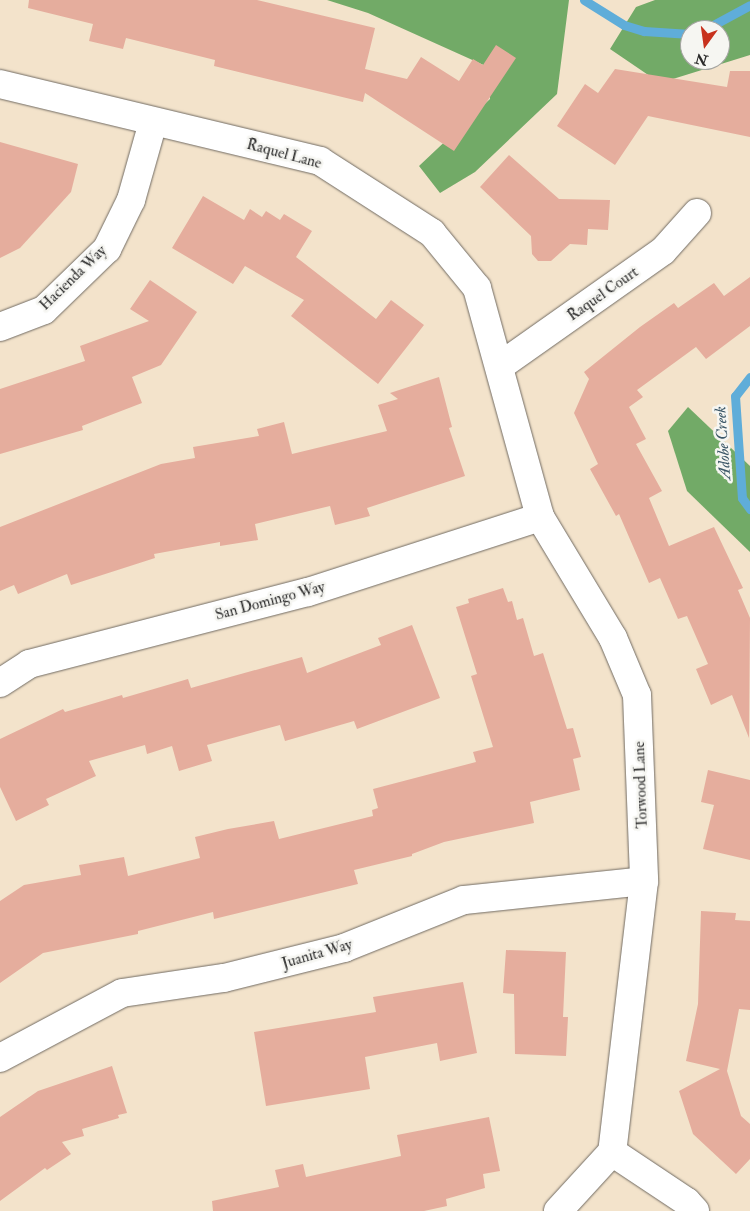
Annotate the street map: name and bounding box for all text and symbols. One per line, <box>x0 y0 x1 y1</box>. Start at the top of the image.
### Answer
north arrow <box>680 20 730 70</box>
text: N <box>693 49 710 69</box>
street label: Raquel Lane <box>245 135 323 173</box>
street label: Hacienda Way <box>36 242 110 314</box>
street label: Raquel Court <box>564 263 642 325</box>
water label: Adobe Creek <box>711 406 735 480</box>
street label: San Domingo Way <box>213 578 327 624</box>
street label: Torwood Lane <box>630 741 652 829</box>
street label: Juanita Way <box>280 935 354 973</box>

